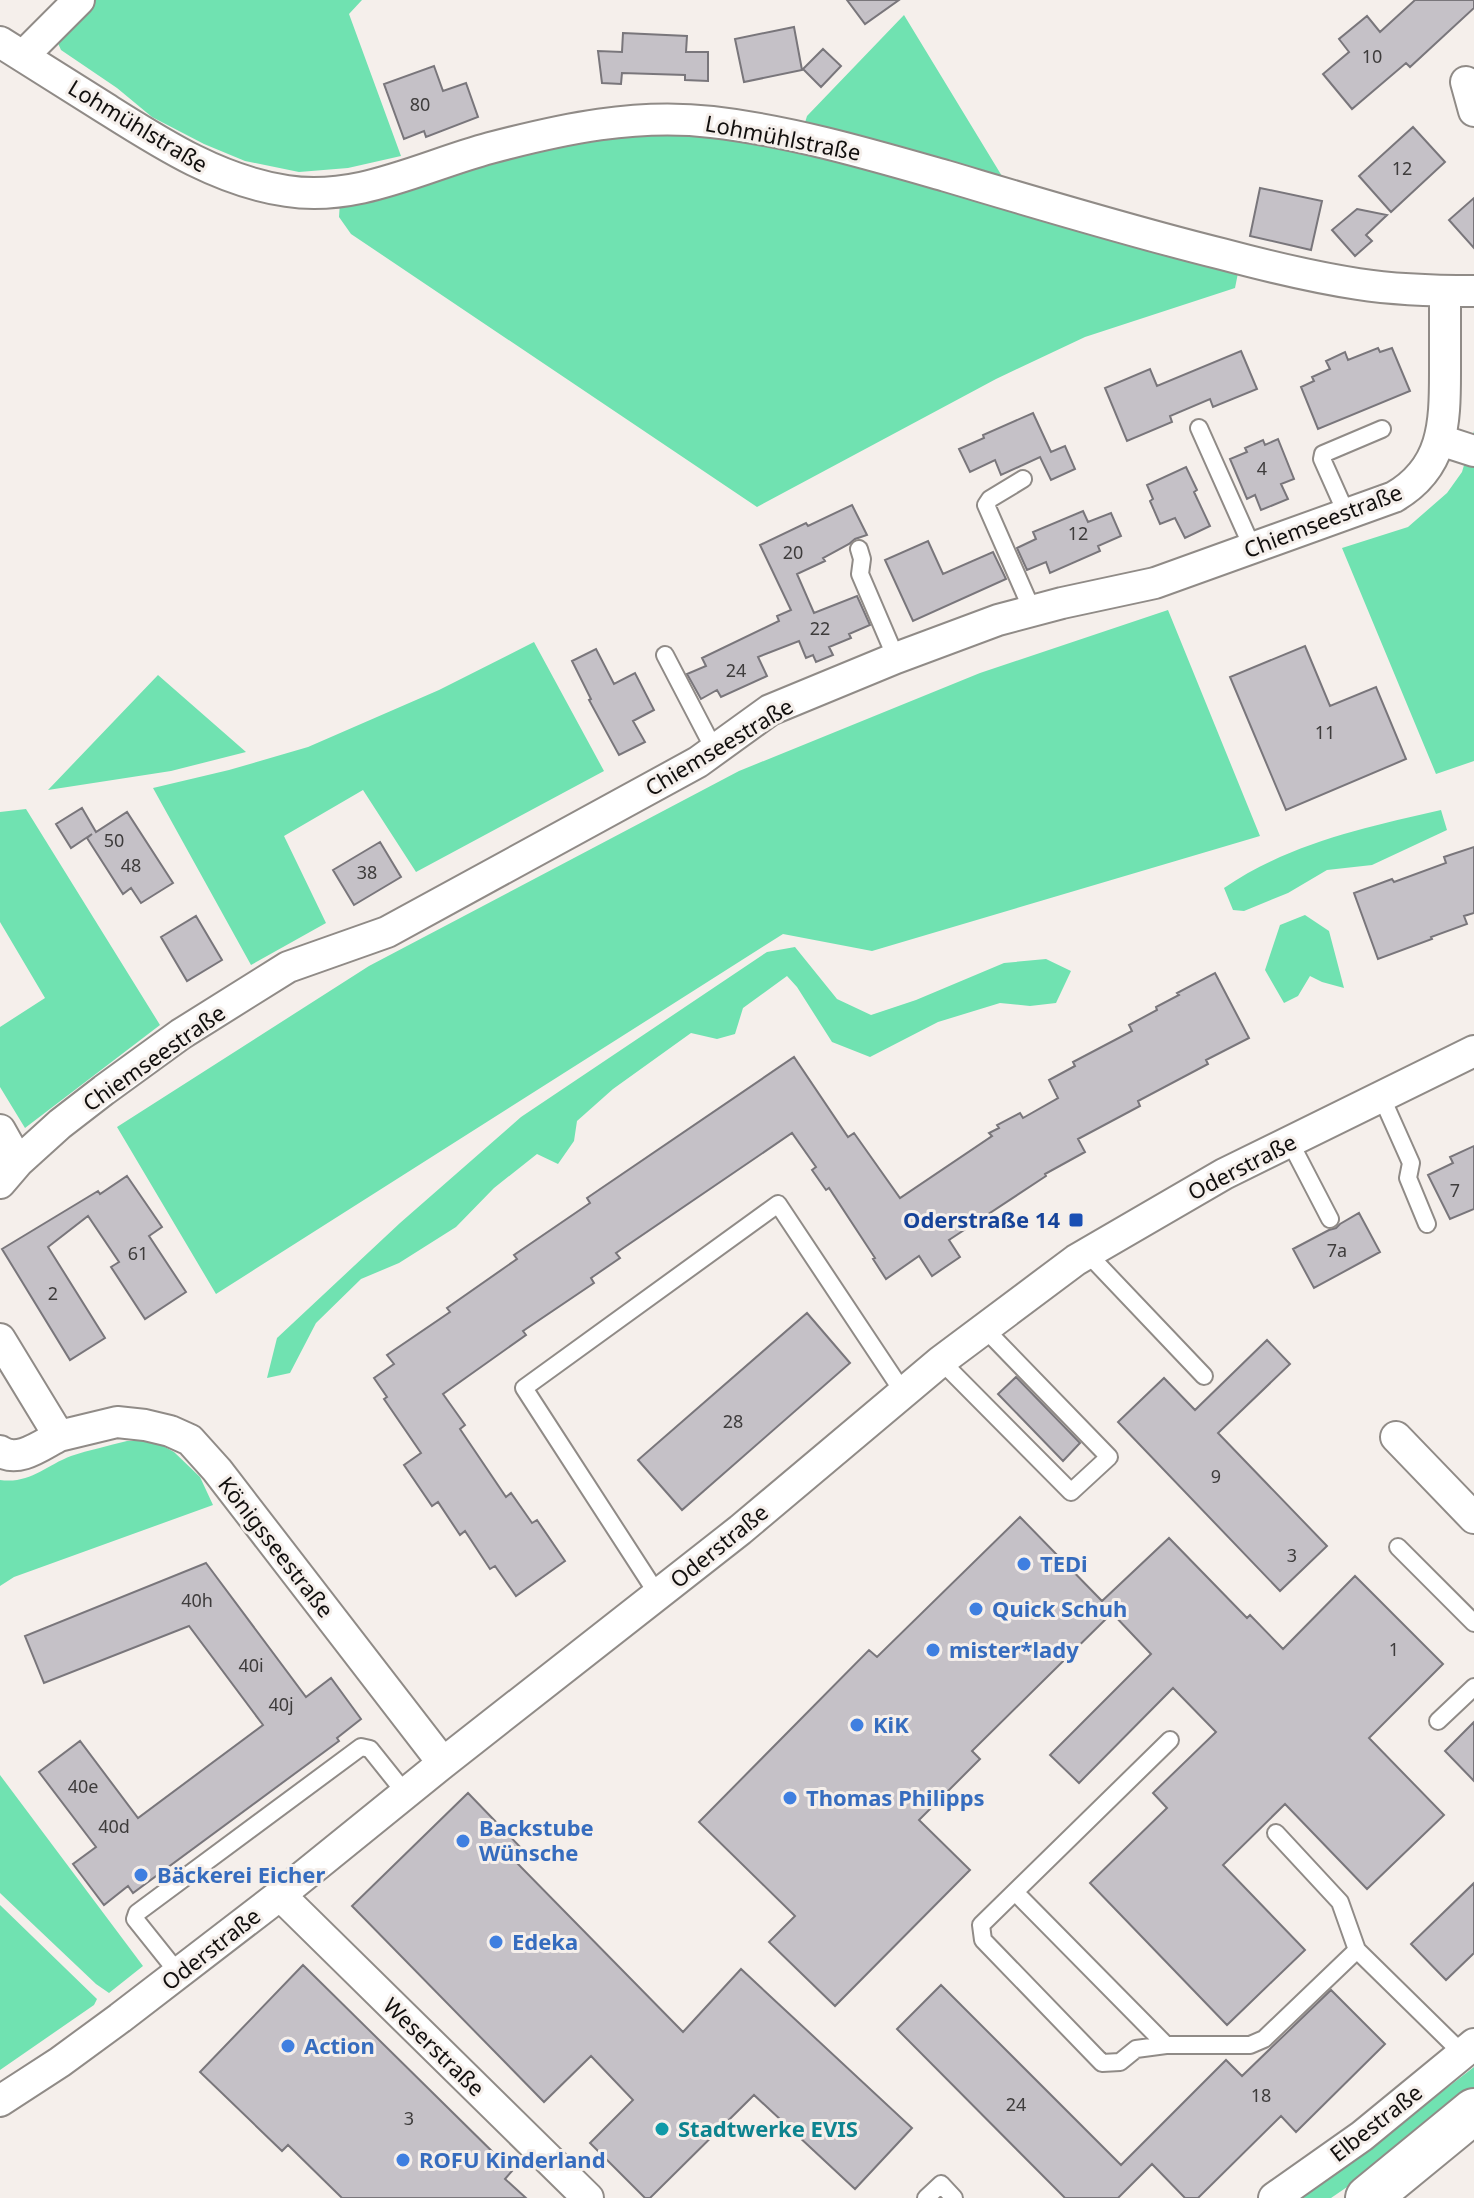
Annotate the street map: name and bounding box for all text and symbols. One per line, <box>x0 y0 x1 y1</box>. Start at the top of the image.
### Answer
house number: 10 <box>1362 44 1382 68</box>
street label: Lohmühlstraße <box>63 72 214 179</box>
house number: 80 <box>410 92 430 116</box>
street label: Lohmühlstraße <box>703 107 863 167</box>
house number: 12 <box>1392 156 1412 180</box>
house number: 4 <box>1257 456 1267 480</box>
street label: Chiemseestraße <box>1239 476 1406 564</box>
house number: 12 <box>1068 521 1088 545</box>
house number: 20 <box>783 540 803 564</box>
house number: 22 <box>810 616 830 640</box>
house number: 24 <box>726 658 746 682</box>
street label: Chiemseestraße <box>639 690 798 802</box>
house number: 11 <box>1315 720 1335 744</box>
house number: 50 <box>104 828 124 852</box>
house number: 48 <box>121 853 141 877</box>
house number: 38 <box>357 860 377 884</box>
street label: Chiemseestraße <box>76 997 231 1117</box>
street label: Oderstraße <box>1182 1126 1301 1206</box>
house number: 7 <box>1450 1178 1460 1202</box>
place label: Oderstraße 14 <box>903 1204 1060 1234</box>
marker: Oderstraße 14 <box>1067 1211 1085 1229</box>
house number: 7a <box>1327 1238 1347 1262</box>
house number: 61 <box>128 1241 148 1265</box>
house number: 2 <box>48 1281 58 1305</box>
house number: 28 <box>723 1409 743 1433</box>
house number: 9 <box>1211 1464 1221 1488</box>
street label: Königsseestraße <box>212 1470 341 1623</box>
street label: Oderstraße <box>663 1496 774 1594</box>
house number: 3 <box>1287 1543 1297 1567</box>
place label: TEDi <box>1040 1548 1088 1578</box>
marker: TEDi <box>1015 1555 1033 1573</box>
house number: 40h <box>181 1588 213 1612</box>
place label: Quick Schuh <box>992 1593 1127 1623</box>
marker: Quick Schuh <box>967 1600 985 1618</box>
place label: mister*lady <box>949 1634 1079 1664</box>
house number: 1 <box>1389 1637 1399 1661</box>
marker: mister*lady <box>924 1641 942 1659</box>
house number: 40i <box>238 1653 264 1677</box>
house number: 40j <box>268 1692 294 1716</box>
place label: KiK <box>873 1709 909 1739</box>
marker: KiK <box>848 1716 866 1734</box>
house number: 40e <box>68 1774 98 1798</box>
place label: Thomas Philipps <box>806 1782 985 1812</box>
marker: Thomas Philipps <box>781 1789 799 1807</box>
place label: Backstube Wünsche <box>479 1812 594 1867</box>
house number: 40d <box>98 1814 130 1838</box>
marker: Backstube Wünsche <box>454 1832 472 1850</box>
place label: Bäckerei Eicher <box>157 1859 325 1889</box>
marker: Bäckerei Eicher <box>132 1866 150 1884</box>
street label: Oderstraße <box>155 1900 266 1996</box>
place label: Edeka <box>512 1926 578 1956</box>
marker: Edeka <box>487 1933 505 1951</box>
street label: Weserstraße <box>377 1990 492 2102</box>
place label: Action <box>304 2030 375 2060</box>
marker: Action <box>279 2037 297 2055</box>
street label: Elbestraße <box>1323 2077 1428 2168</box>
house number: 18 <box>1251 2083 1271 2107</box>
house number: 24 <box>1006 2092 1026 2116</box>
house number: 3 <box>404 2106 414 2130</box>
place label: Stadtwerke EVIS <box>678 2113 858 2143</box>
marker: Stadtwerke EVIS <box>653 2120 671 2138</box>
place label: ROFU Kinderland <box>419 2144 606 2174</box>
marker: ROFU Kinderland <box>394 2151 412 2169</box>

